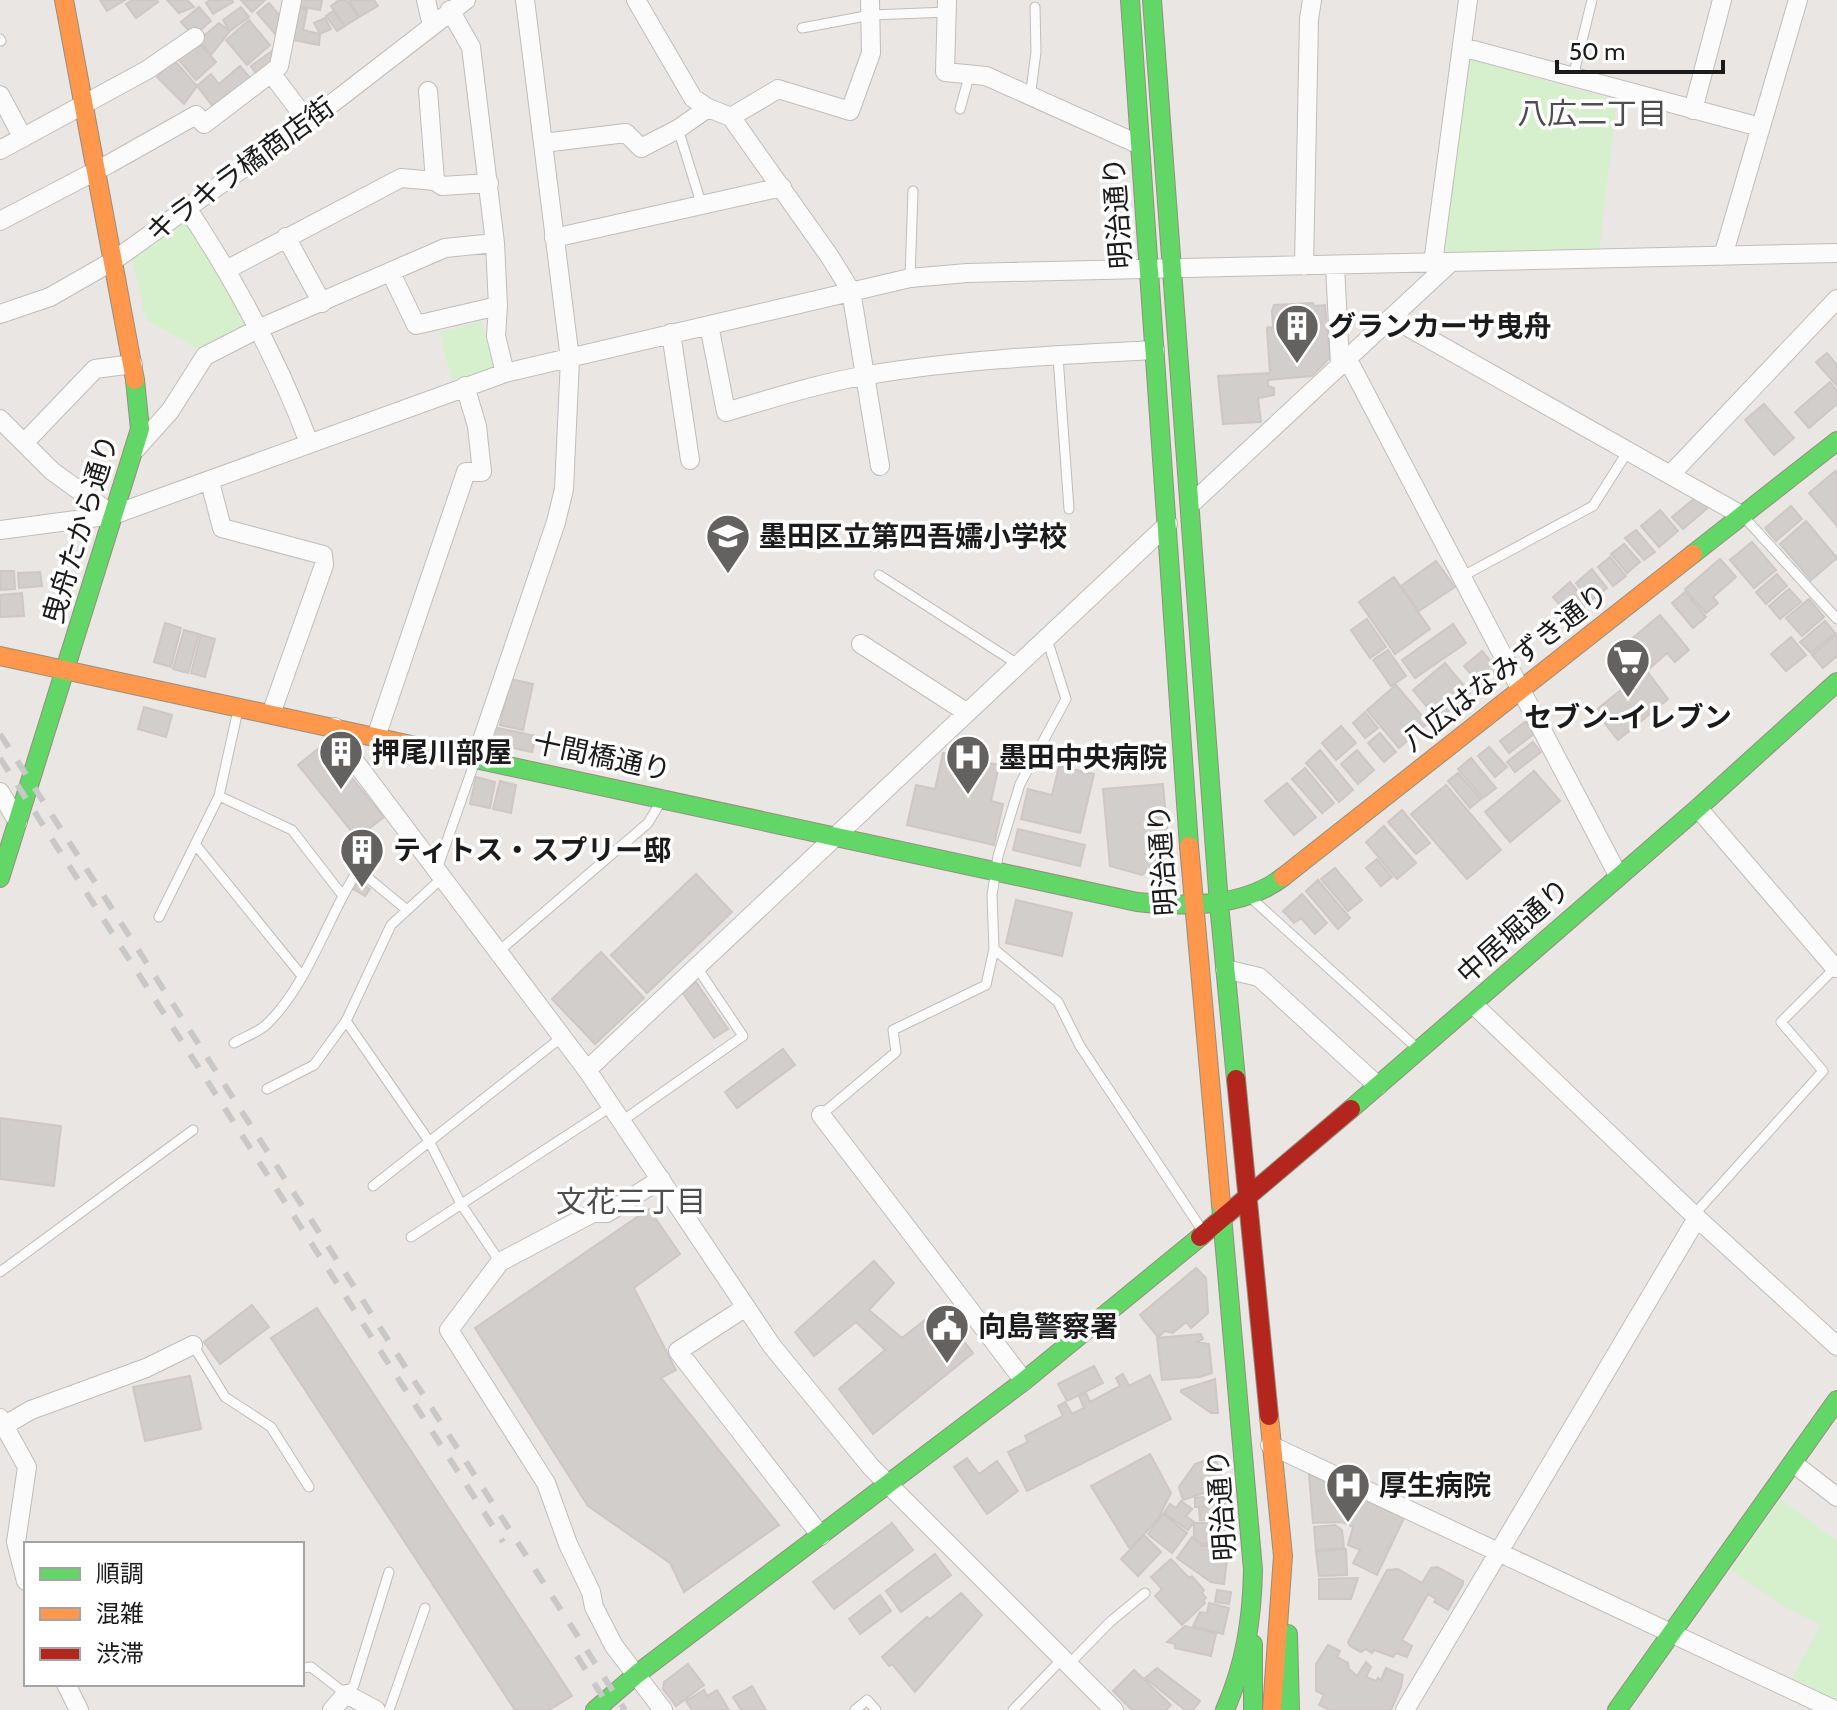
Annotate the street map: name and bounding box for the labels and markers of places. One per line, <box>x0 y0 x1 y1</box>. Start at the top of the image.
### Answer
building icon: グランカーサ曳舟 <box>1273 302 1321 365</box>
place label: グランカーサ曳舟 <box>1328 309 1551 343</box>
school or university icon: 墨田区立第四吾嬬小学校 <box>704 512 752 575</box>
place label: 墨田区立第四吾嬬小学校 <box>759 519 1067 553</box>
supermarket icon: セブン-イレブン <box>1604 636 1652 699</box>
place label: セブン-イレブン <box>1524 700 1732 734</box>
building icon: 押尾川部屋 <box>317 728 365 791</box>
hospital icon: 墨田中央病院 <box>944 733 992 796</box>
place label: 押尾川部屋 <box>372 735 512 769</box>
place label: 墨田中央病院 <box>999 740 1167 774</box>
building icon: ティトス・スプリー邸 <box>338 826 386 889</box>
place label: ティトス・スプリー邸 <box>393 833 671 867</box>
public building icon: 向島警察署 <box>923 1302 971 1365</box>
place label: 向島警察署 <box>978 1309 1118 1343</box>
hospital icon: 厚生病院 <box>1324 1461 1372 1524</box>
place label: 厚生病院 <box>1379 1468 1491 1502</box>

